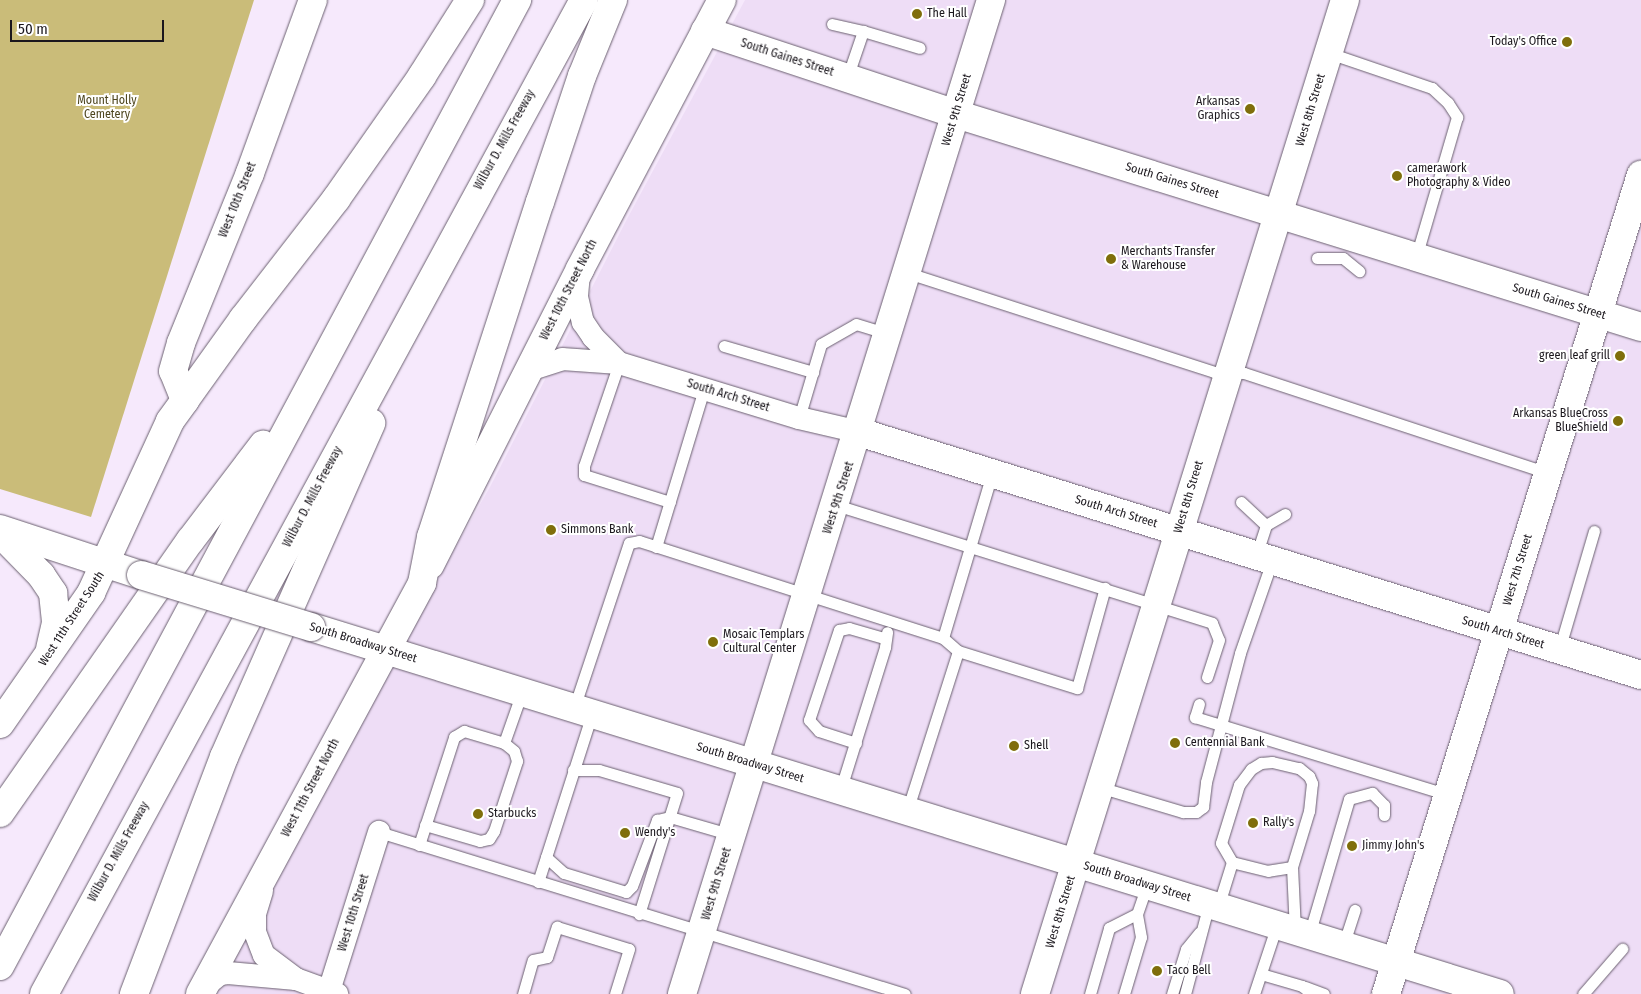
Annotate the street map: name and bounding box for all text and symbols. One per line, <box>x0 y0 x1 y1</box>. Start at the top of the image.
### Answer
place label: The Hall <box>927 7 967 21</box>
marker: The Hall <box>911 8 923 20</box>
scale bar <box>12 10 166 42</box>
text: 50 m <box>18 20 48 38</box>
place label: Today's Office <box>1490 35 1557 49</box>
street label: South Gaines Street <box>739 36 835 80</box>
marker: Today's Office <box>1561 36 1573 48</box>
street label: West 9th Street <box>939 72 975 148</box>
street label: West 8th Street <box>1293 72 1329 148</box>
street label: Wilbur D. Mills Freeway <box>472 87 538 193</box>
park label: Mount Holly Cemetery <box>77 94 137 122</box>
place label: Arkansas Graphics <box>1196 95 1240 123</box>
marker: Arkansas Graphics <box>1244 103 1256 115</box>
street label: West 10th Street <box>216 160 260 240</box>
street label: South Gaines Street <box>1123 160 1221 202</box>
place label: camerawork Photography & Video <box>1407 162 1510 190</box>
marker: camerawork Photography & Video <box>1391 170 1403 182</box>
street label: West 10th Street North <box>537 237 601 343</box>
place label: Merchants Transfer & Warehouse <box>1121 245 1215 273</box>
marker: Merchants Transfer & Warehouse <box>1105 253 1117 265</box>
street label: South Gaines Street <box>1510 281 1608 323</box>
place label: green leaf grill <box>1539 349 1610 363</box>
marker: green leaf grill <box>1614 350 1626 362</box>
street label: South Arch Street <box>685 377 771 415</box>
place label: Arkansas BlueCross BlueShield <box>1513 407 1608 435</box>
marker: Arkansas BlueCross BlueShield <box>1612 415 1624 427</box>
street label: Wilbur D. Mills Freeway <box>280 444 346 550</box>
street label: West 8th Street <box>1171 459 1207 535</box>
street label: West 9th Street <box>821 460 857 536</box>
street label: South Arch Street <box>1073 493 1159 531</box>
place label: Simmons Bank <box>561 523 633 537</box>
marker: Simmons Bank <box>545 524 557 536</box>
street label: West 7th Street <box>1500 532 1536 608</box>
street label: West 11th Street South <box>36 569 108 669</box>
street label: South Arch Street <box>1460 614 1546 652</box>
street label: South Broadway Street <box>308 620 418 666</box>
place label: Mosaic Templars Cultural Center <box>723 628 804 656</box>
marker: Mosaic Templars Cultural Center <box>707 636 719 648</box>
street label: West 11th Street North <box>279 736 343 840</box>
place label: Centennial Bank <box>1185 736 1265 750</box>
marker: Centennial Bank <box>1169 737 1181 749</box>
place label: Shell <box>1024 739 1049 753</box>
street label: South Broadway Street <box>695 740 805 786</box>
marker: Shell <box>1008 740 1020 752</box>
street label: Wilbur D. Mills Freeway <box>86 799 152 905</box>
place label: Starbucks <box>488 807 536 821</box>
marker: Starbucks <box>472 808 484 820</box>
place label: Rally's <box>1263 816 1294 830</box>
marker: Rally's <box>1247 817 1259 829</box>
place label: Wendy's <box>635 826 675 840</box>
marker: Wendy's <box>619 827 631 839</box>
place label: Jimmy John's <box>1362 839 1424 853</box>
marker: Jimmy John's <box>1346 840 1358 852</box>
street label: West 9th Street <box>699 846 735 922</box>
street label: South Broadway Street <box>1082 859 1192 905</box>
street label: West 10th Street <box>335 873 373 953</box>
street label: West 8th Street <box>1043 874 1079 950</box>
place label: Taco Bell <box>1167 964 1211 978</box>
marker: Taco Bell <box>1151 965 1163 977</box>

